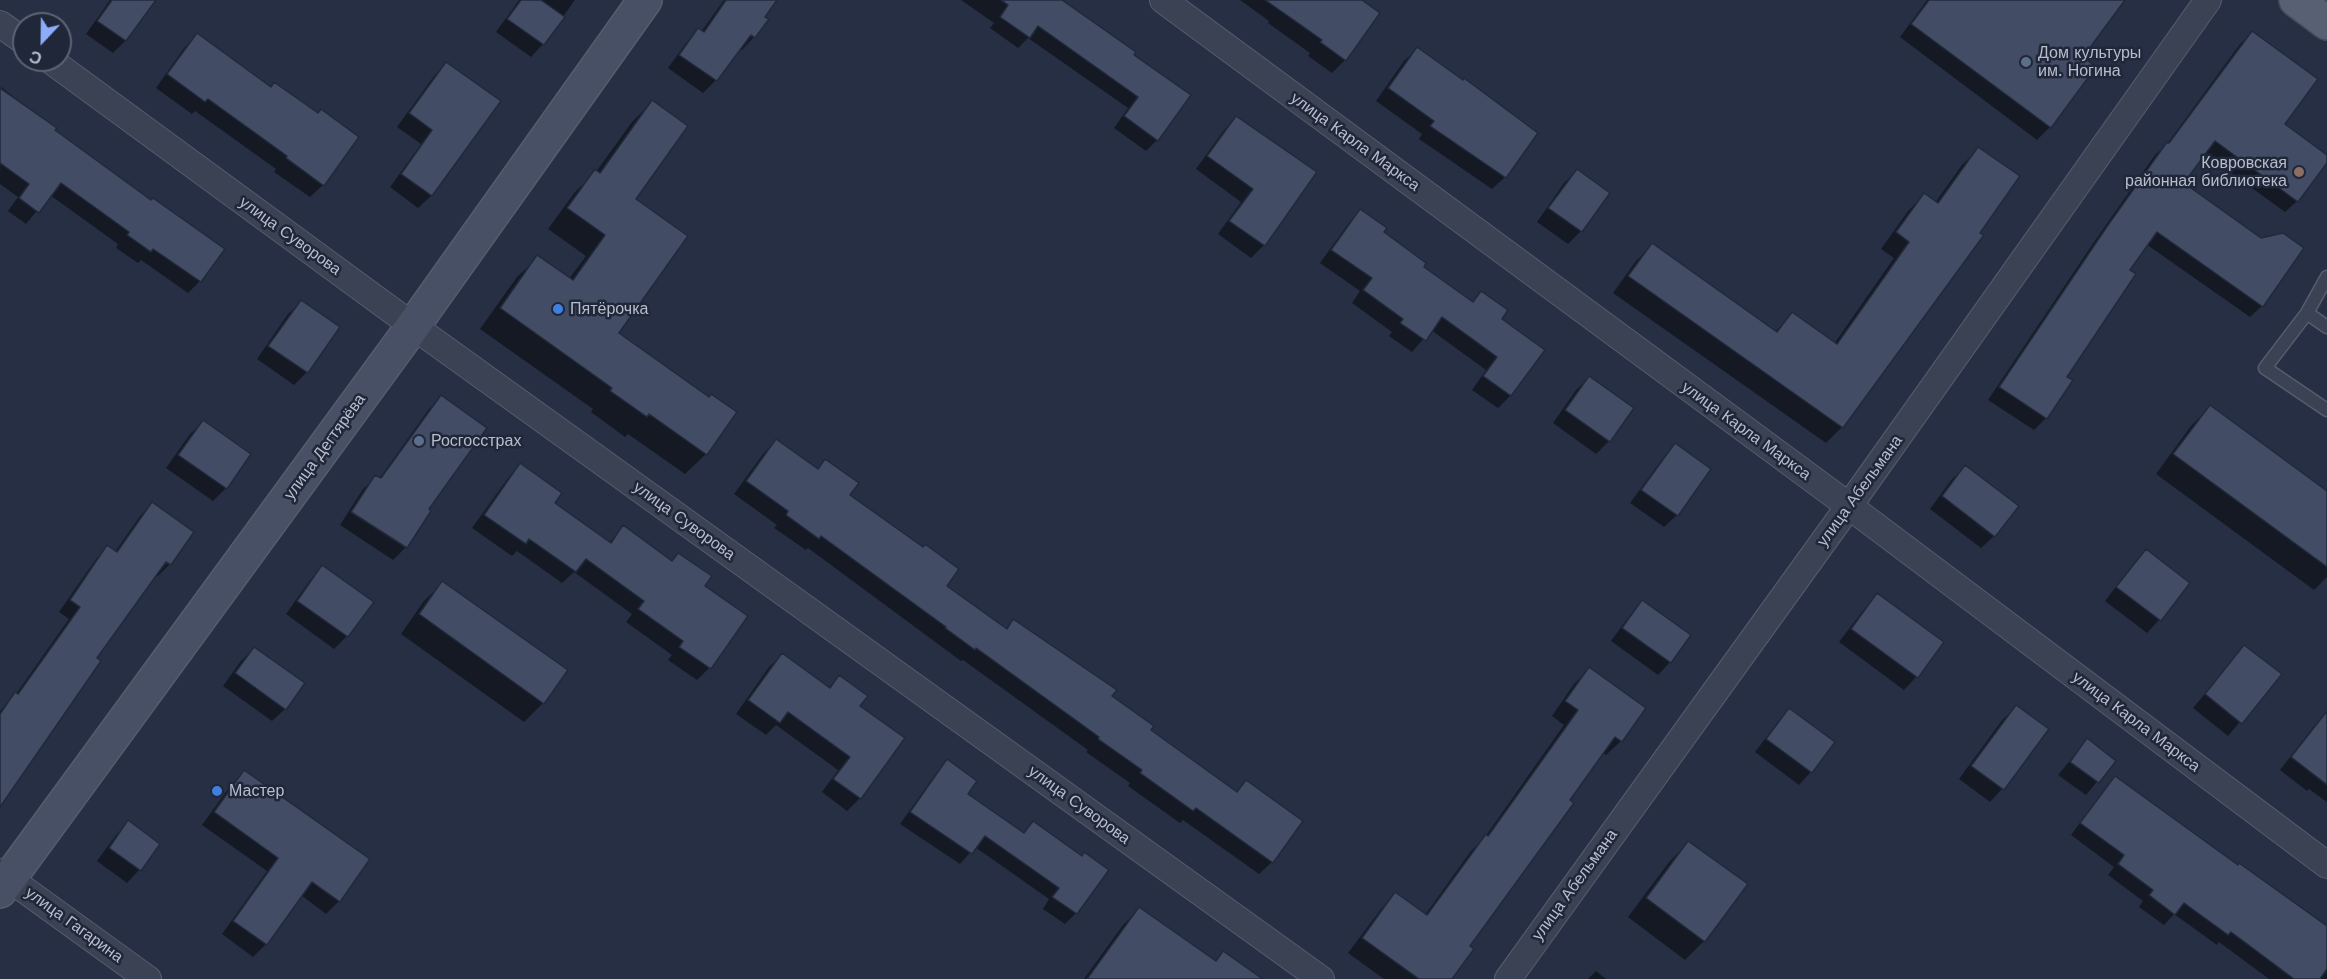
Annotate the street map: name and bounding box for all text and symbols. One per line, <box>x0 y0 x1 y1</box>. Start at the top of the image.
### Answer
north arrow <box>12 12 72 72</box>
place label: Дом культуры им. Ногина <box>2038 43 2141 81</box>
text: С <box>27 46 45 68</box>
marker: Дом культуры им. Ногина <box>2019 55 2033 69</box>
street label: улица Карла Маркса <box>1287 89 1423 195</box>
place label: Ковровская районная библиотека <box>2125 153 2287 191</box>
marker: Ковровская районная библиотека <box>2292 165 2306 179</box>
street label: улица Суворова <box>235 193 345 279</box>
place label: Пятёрочка <box>570 299 648 319</box>
marker: Пятёрочка <box>551 302 565 316</box>
street label: улица Карла Маркса <box>1678 378 1814 484</box>
street label: улица Дегтярёва <box>280 390 370 504</box>
place label: Росгосстрах <box>431 431 521 451</box>
street label: улица Абельмана <box>1813 432 1907 550</box>
marker: Росгосстрах <box>412 434 426 448</box>
street label: улица Суворова <box>629 478 739 564</box>
street label: улица Карла Маркса <box>2068 668 2204 776</box>
street label: улица Суворова <box>1024 762 1134 848</box>
place label: Мастер <box>229 781 284 801</box>
marker: Мастер <box>210 784 224 798</box>
street label: улица Абельмана <box>1528 826 1622 944</box>
street label: улица Гагарина <box>21 883 127 967</box>

